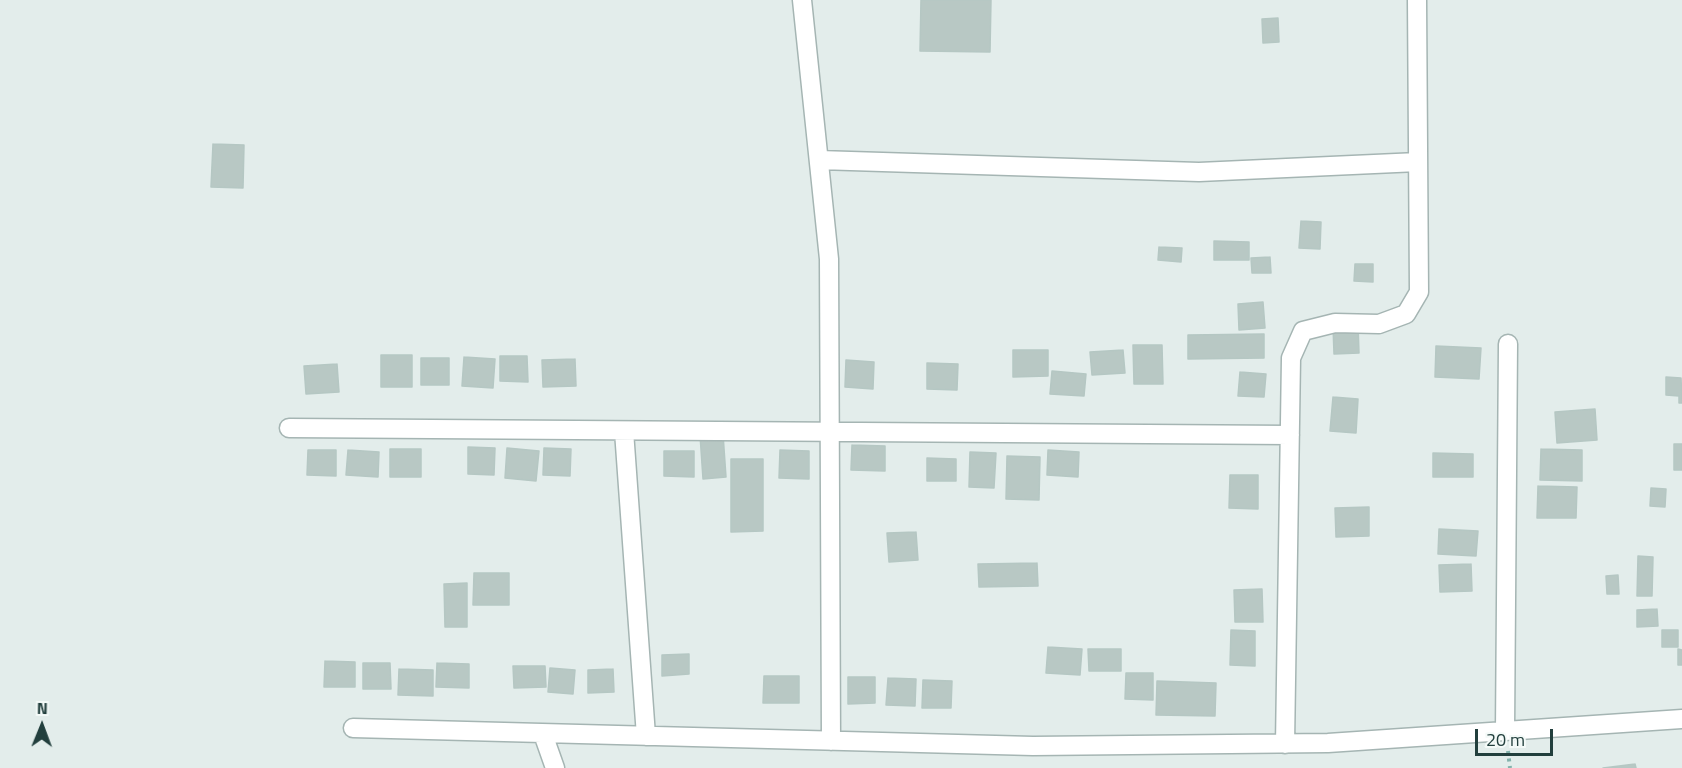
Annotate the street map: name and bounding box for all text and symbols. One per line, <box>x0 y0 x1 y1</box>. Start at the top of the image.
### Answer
north arrow <box>12 696 72 756</box>
text: N <box>37 696 48 720</box>
scale bar <box>1478 717 1556 755</box>
text: 20 m <box>1486 726 1525 753</box>

